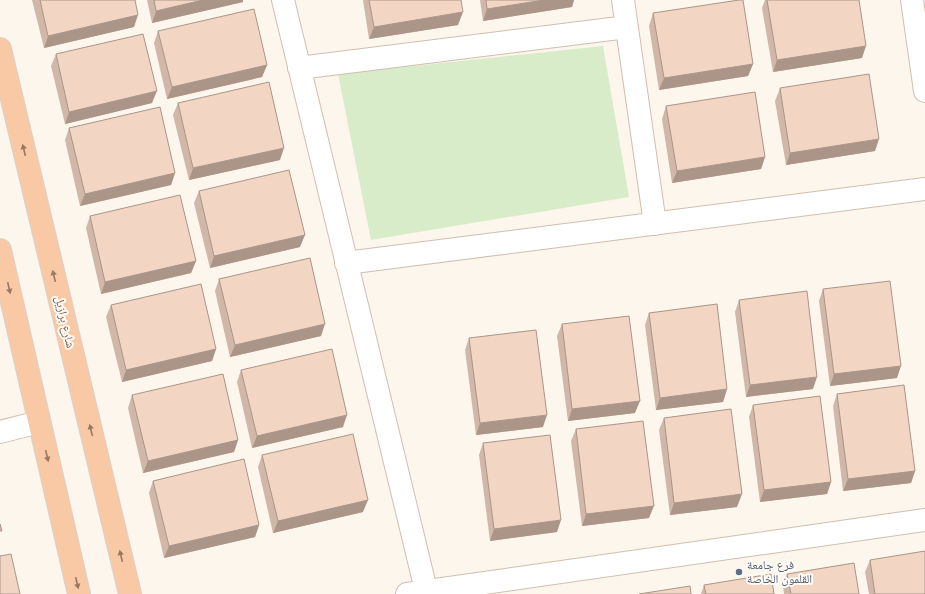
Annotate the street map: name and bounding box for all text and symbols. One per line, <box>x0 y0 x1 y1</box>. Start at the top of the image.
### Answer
one-way arrow <box>21 143 27 155</box>
one-way arrow <box>51 270 57 282</box>
one-way arrow <box>6 282 12 295</box>
street label: شارع برازيل <box>51 295 78 350</box>
one-way arrow <box>88 423 94 435</box>
one-way arrow <box>45 450 51 462</box>
one-way arrow <box>118 550 124 562</box>
place label: فرع جامعة القلمون الخاصة <box>747 558 812 586</box>
marker: فرع جامعة القلمون الخاصة <box>734 567 744 577</box>
one-way arrow <box>74 577 80 589</box>

